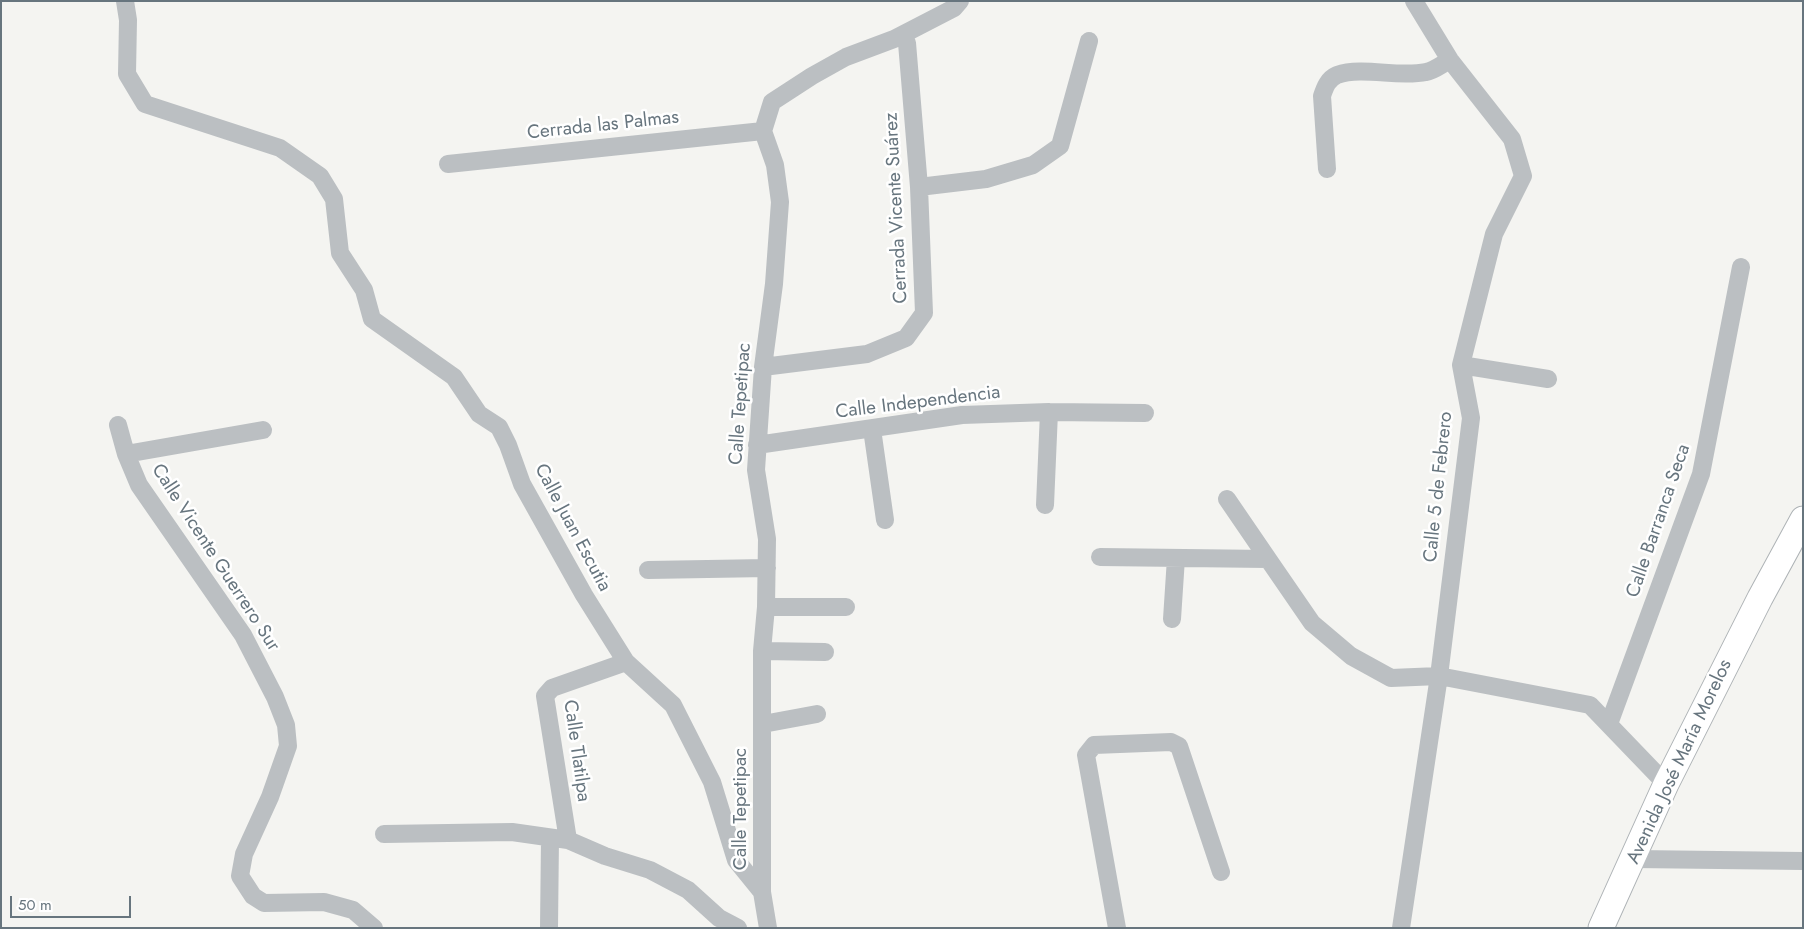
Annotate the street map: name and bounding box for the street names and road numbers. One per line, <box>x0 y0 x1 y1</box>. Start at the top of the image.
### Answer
street label: Cerrada las Palmas <box>526 107 680 145</box>
street label: Cerrada Vicente Suárez <box>881 112 913 304</box>
street label: Calle Tepetipac <box>725 342 757 466</box>
street label: Calle Independencia <box>834 382 1002 424</box>
street label: Calle 5 de Febrero <box>1420 411 1458 563</box>
street label: Calle Barranca Seca <box>1622 441 1696 601</box>
street label: Calle Vicente Guerrero Sur <box>146 460 284 656</box>
street label: Calle Juan Escutia <box>529 460 615 596</box>
street label: Avenida José María Morelos <box>1623 656 1737 868</box>
street label: Calle Tlatilpa <box>558 699 594 803</box>
street label: Calle Tepetipac <box>730 748 752 870</box>

